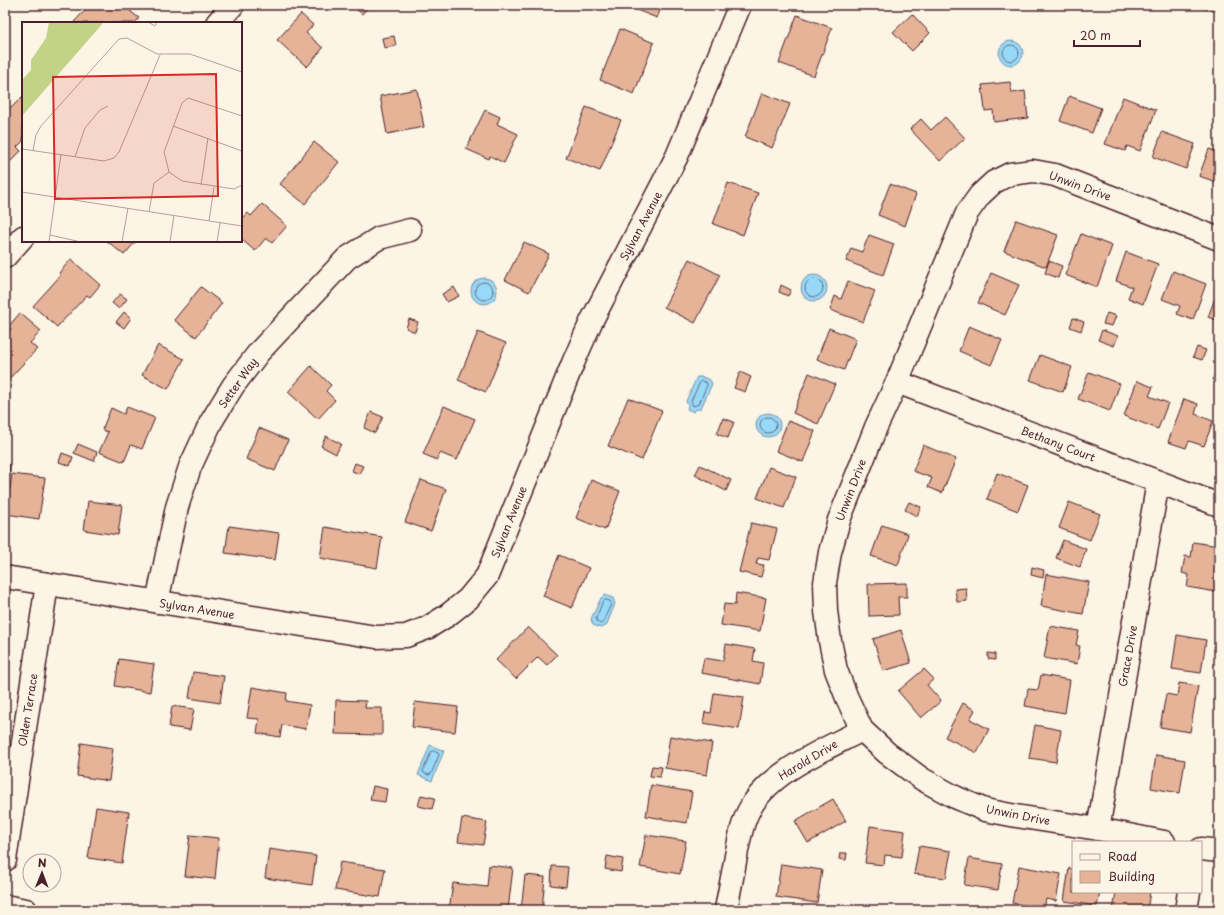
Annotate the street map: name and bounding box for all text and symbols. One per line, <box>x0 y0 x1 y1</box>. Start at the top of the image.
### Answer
inset map <box>22 22 242 242</box>
scale bar <box>1074 22 1140 48</box>
text: 20 m <box>1080 26 1111 44</box>
street label: Unwin Drive <box>1047 166 1114 205</box>
street label: Sylvan Avenue <box>615 188 666 263</box>
street label: Setter Way <box>214 354 261 412</box>
street label: Bethany Court <box>1019 422 1098 466</box>
street label: Unwin Drive <box>831 456 870 523</box>
street label: Sylvan Avenue <box>486 483 531 560</box>
street label: Sylvan Avenue <box>158 594 236 623</box>
street label: Grace Drive <box>1114 624 1141 688</box>
street label: Olden Terrace <box>13 672 42 748</box>
street label: Harold Drive <box>775 735 841 784</box>
street label: Unwin Drive <box>984 800 1052 829</box>
legend <box>1072 841 1202 893</box>
text: Road <box>1108 847 1137 865</box>
north arrow <box>22 853 62 893</box>
text: N <box>38 854 47 871</box>
text: Building <box>1108 867 1155 885</box>

